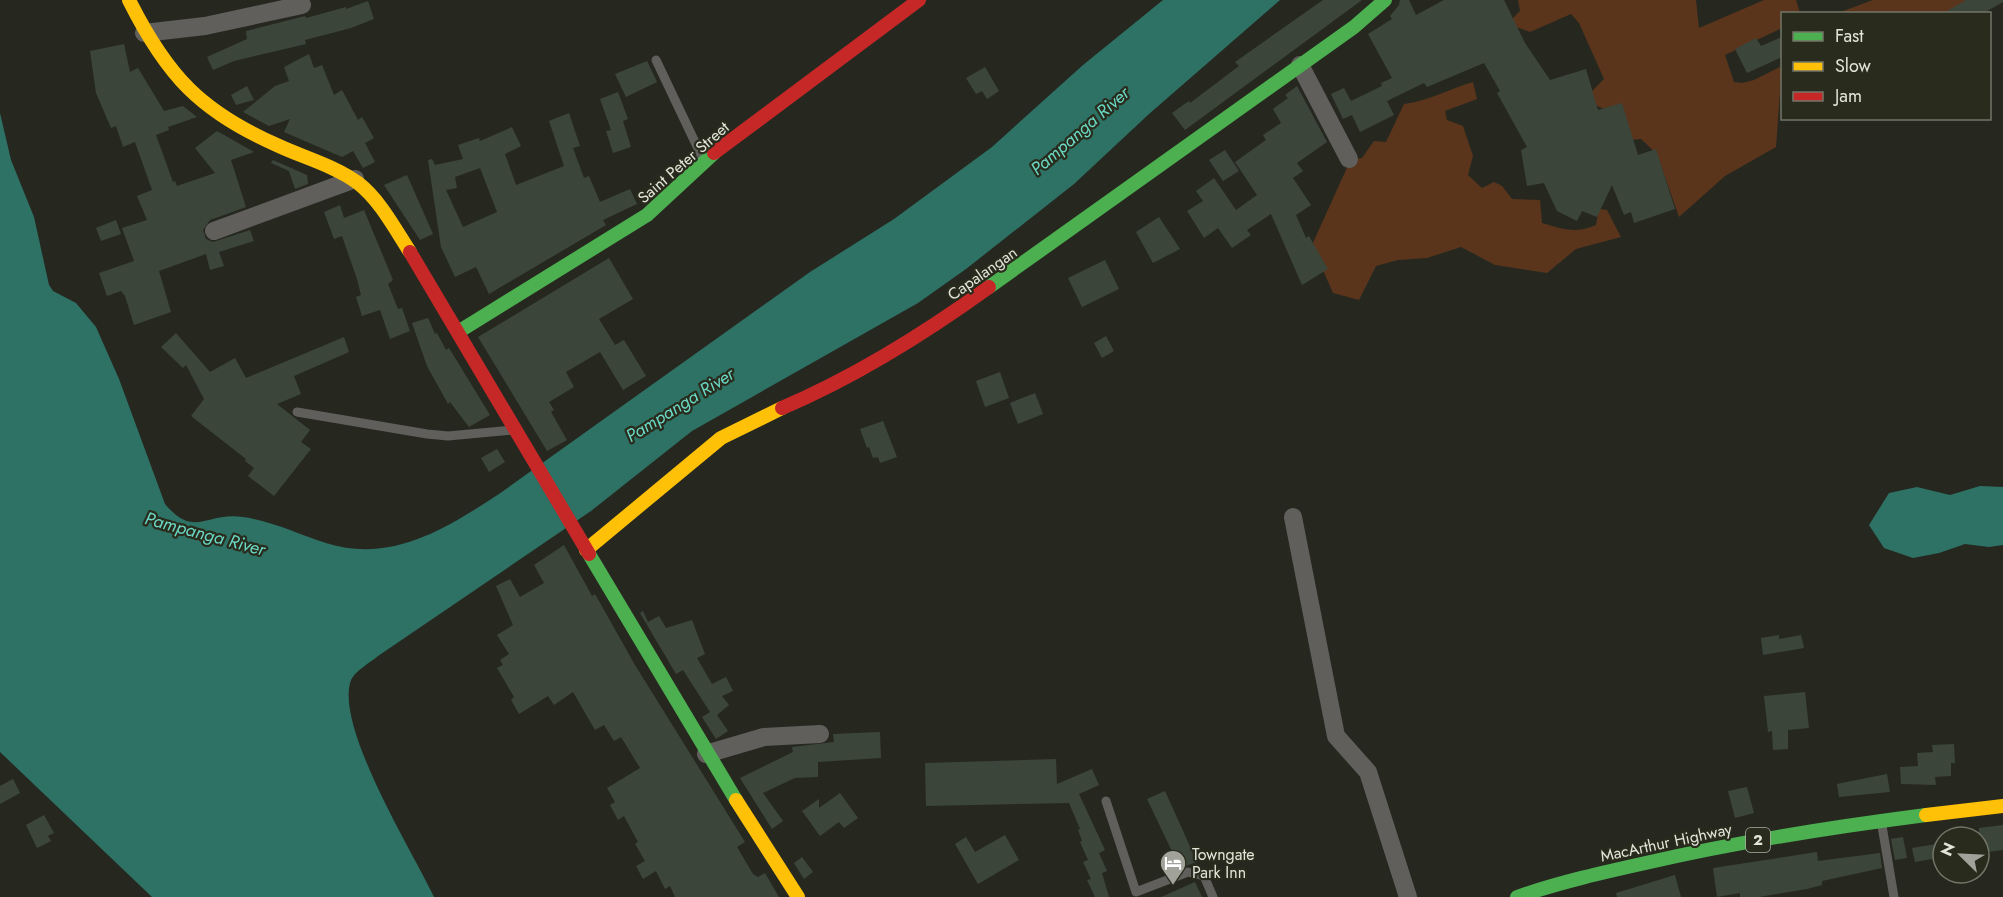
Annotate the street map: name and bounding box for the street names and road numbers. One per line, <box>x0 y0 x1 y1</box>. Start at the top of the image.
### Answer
street label: Saint Peter Street <box>632 116 734 209</box>
street label: Capalangan <box>943 241 1022 306</box>
street label: MacArthur Highway <box>1598 817 1735 868</box>
road number: 2 <box>1746 828 1770 852</box>

